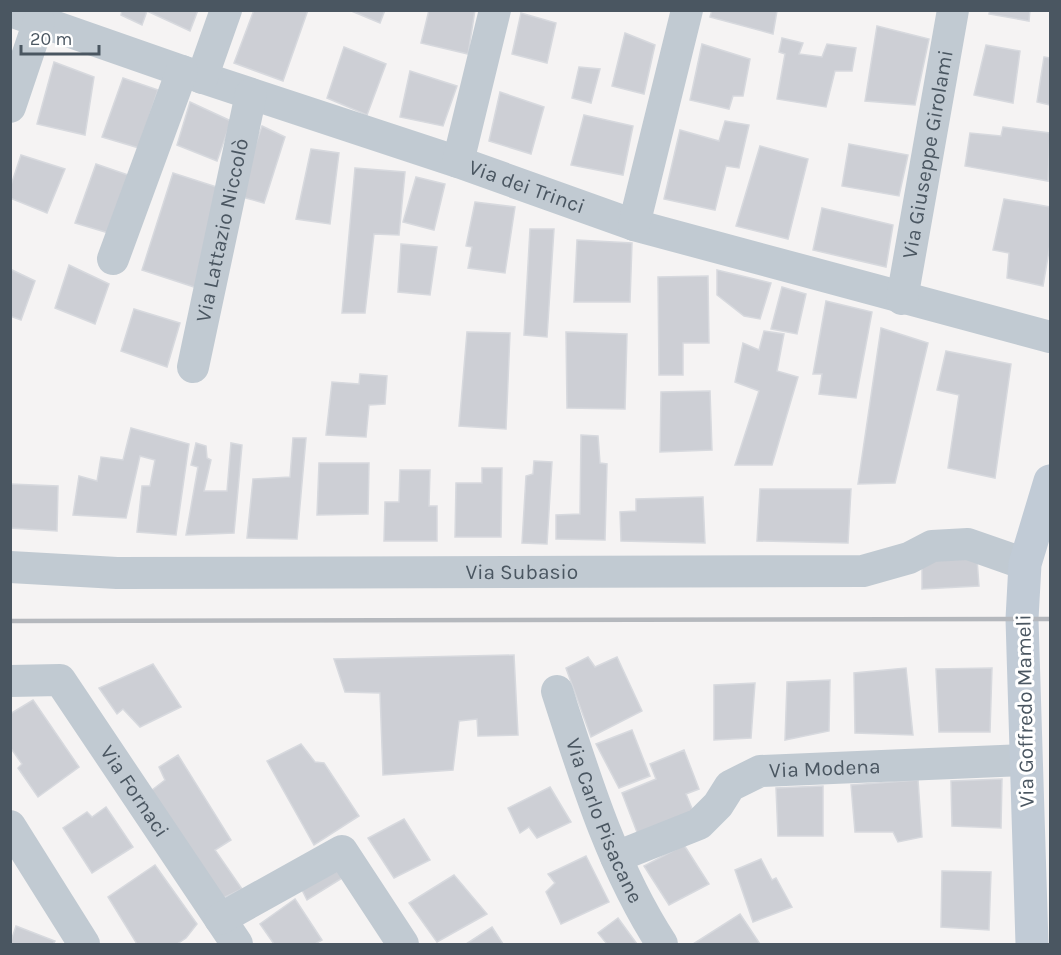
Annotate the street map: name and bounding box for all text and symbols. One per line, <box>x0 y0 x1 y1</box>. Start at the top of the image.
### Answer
scale bar <box>21 18 99 56</box>
text: 20 m <box>30 28 72 50</box>
street label: Via Giuseppe Girolami <box>897 48 958 261</box>
street label: Via Lattazio Niccolò <box>191 136 253 324</box>
street label: Via dei Trinci <box>466 155 588 218</box>
street label: Via Subasio <box>465 560 578 584</box>
street label: Via Goffredo Mameli <box>1011 614 1039 808</box>
street label: Via Carlo Pisacane <box>561 735 648 907</box>
street label: Via Fornaci <box>95 741 174 842</box>
street label: Via Modena <box>769 754 881 783</box>

